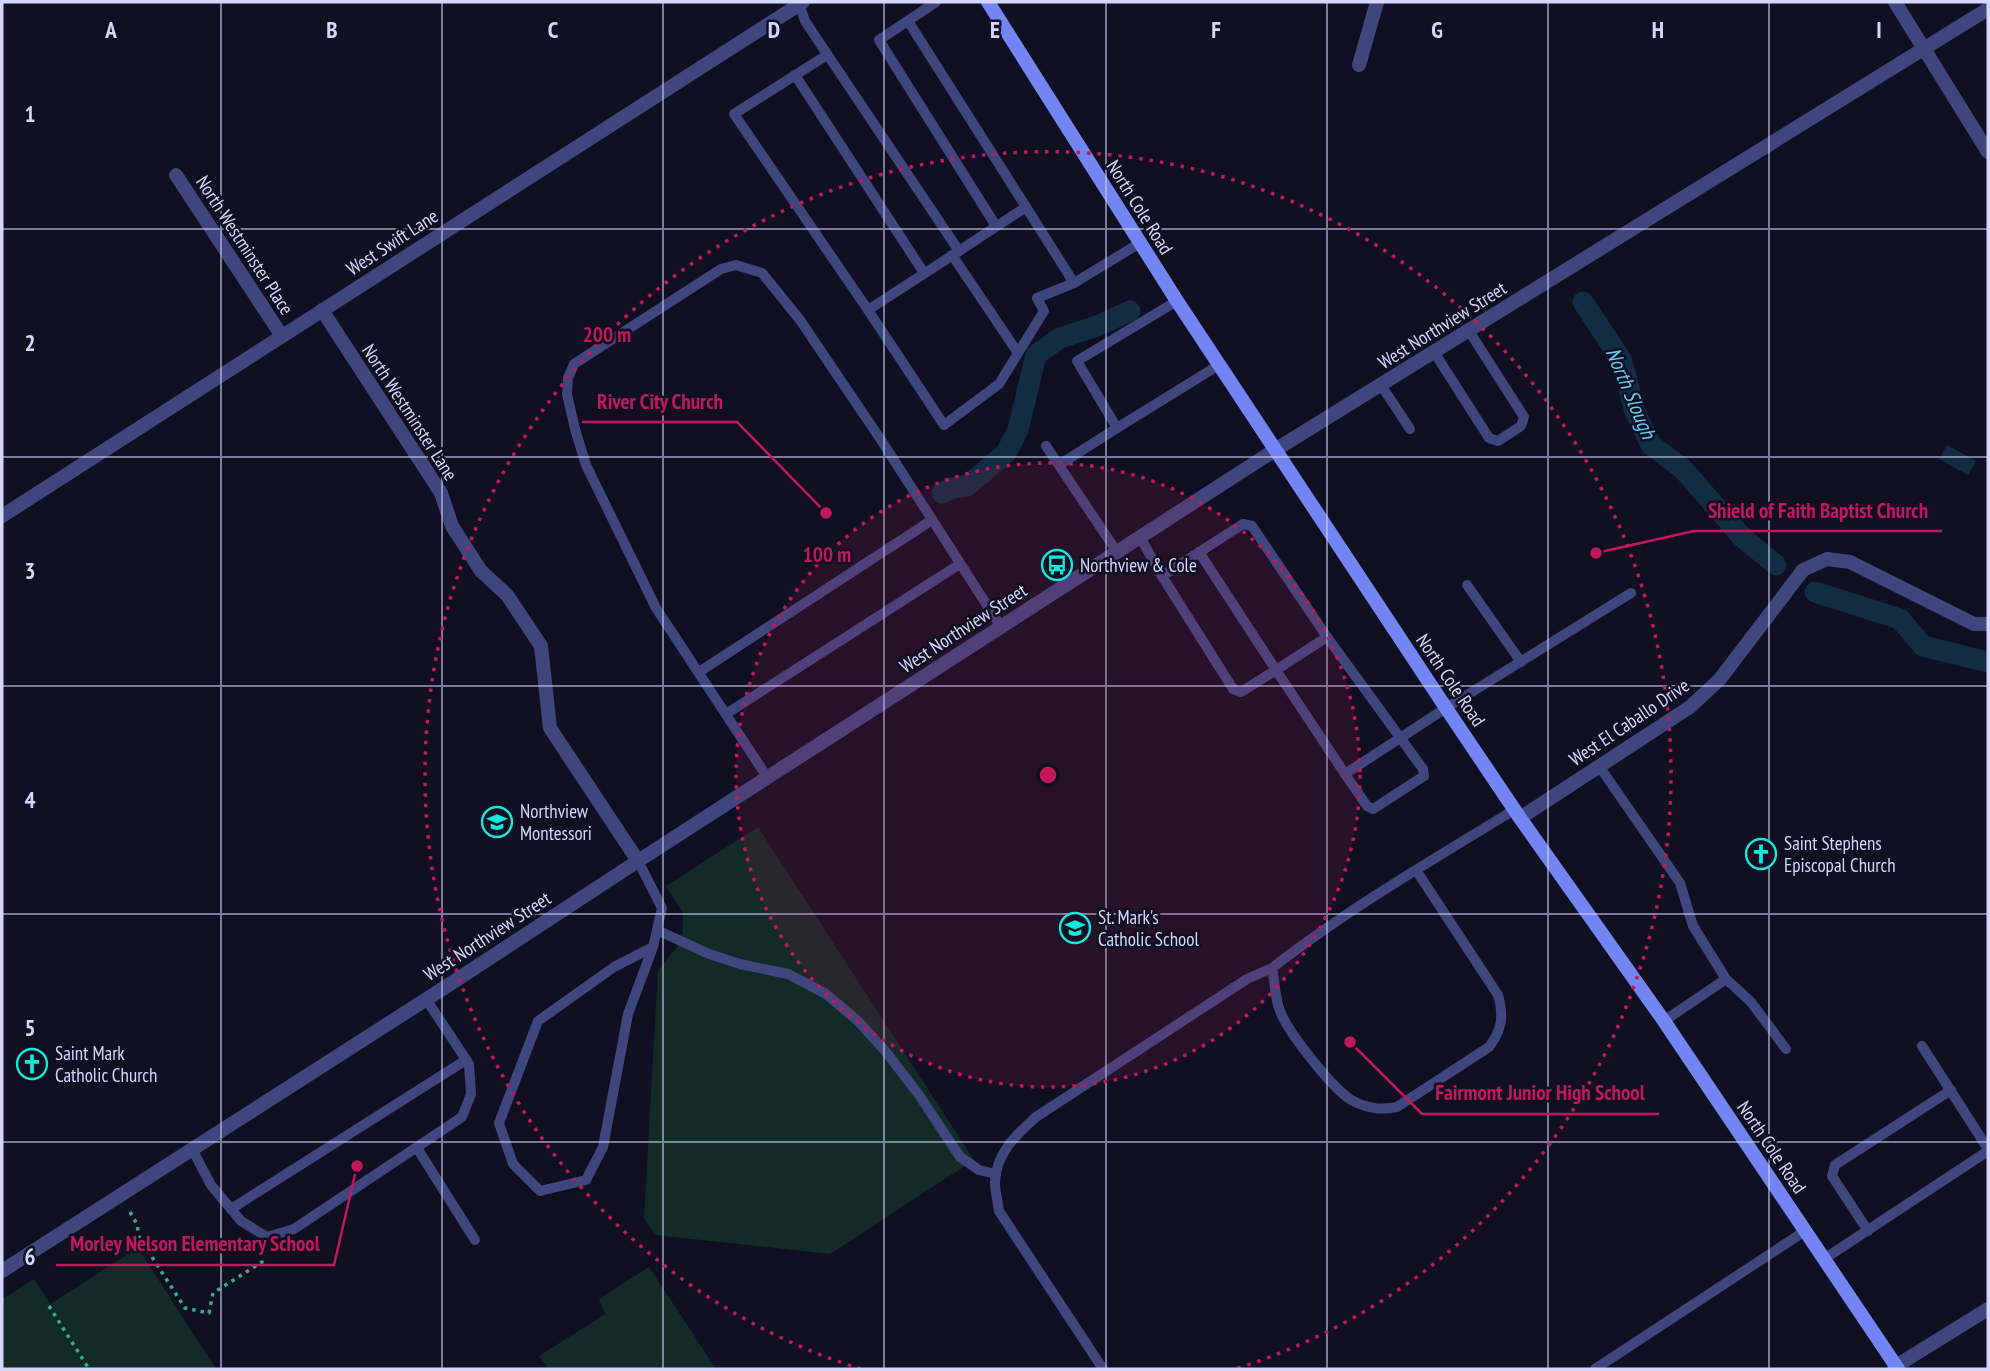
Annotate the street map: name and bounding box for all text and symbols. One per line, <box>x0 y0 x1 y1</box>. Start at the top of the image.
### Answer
text: A <box>104 15 117 44</box>
text: B <box>326 15 338 44</box>
text: C <box>548 15 559 44</box>
text: D <box>768 15 780 44</box>
text: E <box>990 15 1000 44</box>
text: F <box>1211 15 1221 44</box>
text: G <box>1431 15 1443 44</box>
text: H <box>1652 15 1664 44</box>
text: I <box>1876 15 1882 44</box>
text: 1 <box>25 99 36 128</box>
street label: North Cole Road <box>1102 155 1178 259</box>
street label: North Westminster Place <box>191 171 299 319</box>
street label: West Swift Lane <box>342 203 442 280</box>
street label: West Northview Street <box>1373 276 1511 374</box>
text: 200 m <box>583 321 631 348</box>
text: 2 <box>25 328 36 357</box>
street label: North Westminster Lane <box>357 339 463 485</box>
water label: North Slough <box>1600 343 1663 444</box>
callout: River City Church <box>582 380 737 422</box>
text: River City Church <box>597 388 723 415</box>
callout: Shield of Faith Baptist Church <box>1694 489 1942 531</box>
text: Shield of Faith Baptist Church <box>1708 497 1928 524</box>
text: 100 m <box>803 541 851 568</box>
bus stop icon: Northview & Cole <box>1040 548 1074 582</box>
place label: Northview & Cole <box>1080 553 1197 577</box>
text: 3 <box>25 556 36 585</box>
street label: West Northview Street <box>895 578 1032 678</box>
street label: North Cole Road <box>1411 629 1491 731</box>
street label: West El Caballo Drive <box>1564 673 1694 771</box>
centre of rings <box>1036 763 1060 787</box>
text: 4 <box>25 785 36 814</box>
place label: Northview Montessori <box>520 799 592 845</box>
school or university icon: Northview Montessori <box>480 805 514 839</box>
place label: Saint Stephens Episcopal Church <box>1784 831 1896 877</box>
church icon: Saint Stephens Episcopal Church <box>1744 837 1778 871</box>
street label: West Northview Street <box>419 886 556 986</box>
place label: St. Mark's Catholic School <box>1098 905 1200 951</box>
school or university icon: St. Mark's Catholic School <box>1058 911 1092 945</box>
text: 5 <box>25 1013 36 1042</box>
place label: Saint Mark Catholic Church <box>55 1041 157 1087</box>
church icon: Saint Mark Catholic Church <box>15 1047 49 1081</box>
callout: Fairmont Junior High School <box>1422 1072 1659 1114</box>
text: Fairmont Junior High School <box>1435 1079 1646 1106</box>
street label: North Cole Road <box>1732 1096 1812 1198</box>
callout: Morley Nelson Elementary School <box>56 1223 334 1265</box>
text: Morley Nelson Elementary School <box>70 1230 321 1257</box>
text: 6 <box>25 1242 36 1271</box>

